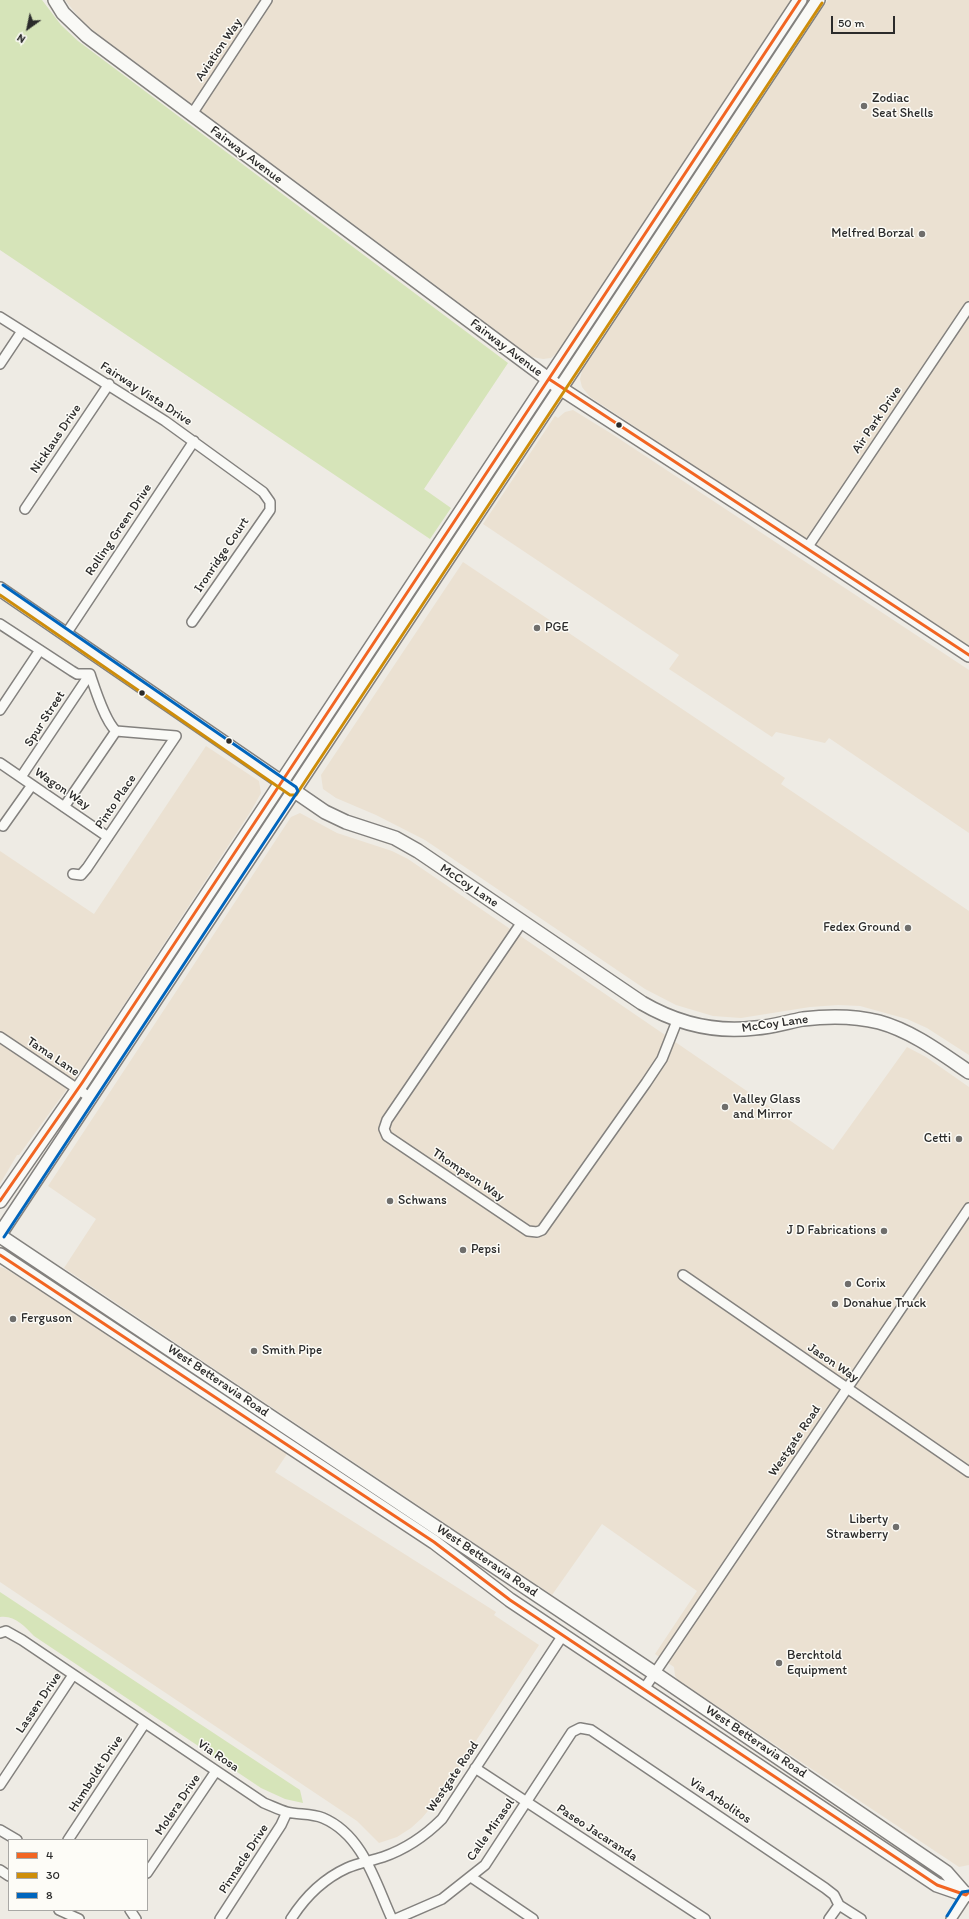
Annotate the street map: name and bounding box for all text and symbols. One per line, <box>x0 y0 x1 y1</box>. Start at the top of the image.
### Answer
north arrow <box>8 8 48 48</box>
scale bar <box>833 8 897 34</box>
street label: Aviation Way <box>192 16 246 84</box>
text: 50 m <box>838 16 864 30</box>
text: N <box>15 31 28 46</box>
place label: Zodiac Seat Shells <box>872 91 933 122</box>
marker: Zodiac Seat Shells <box>859 101 869 111</box>
street label: Fairway Avenue <box>207 123 285 187</box>
place label: Melfred Borzal <box>831 226 914 242</box>
marker: Melfred Borzal <box>917 229 927 239</box>
street label: Fairway Avenue <box>467 316 545 380</box>
street label: Fairway Vista Drive <box>97 358 195 430</box>
street label: Air Park Drive <box>849 384 905 456</box>
street label: Nicklaus Drive <box>27 401 85 477</box>
unlabelled marker <box>614 420 624 430</box>
street label: Rolling Green Drive <box>82 481 156 579</box>
street label: Ironridge Court <box>191 514 253 596</box>
place label: PGE <box>545 620 569 636</box>
marker: PGE <box>532 623 542 633</box>
street label: Spur Street <box>21 688 69 750</box>
unlabelled marker <box>137 688 147 698</box>
unlabelled marker <box>224 736 234 746</box>
street label: Wagon Way <box>31 765 93 813</box>
street label: Pinto Place <box>92 772 140 832</box>
street label: McCoy Lane <box>437 861 501 911</box>
place label: Fedex Ground <box>823 920 900 936</box>
marker: Fedex Ground <box>903 923 913 933</box>
street label: McCoy Lane <box>741 1012 809 1036</box>
street label: Tama Lane <box>24 1034 82 1080</box>
place label: Valley Glass and Mirror <box>733 1092 801 1123</box>
marker: Valley Glass and Mirror <box>720 1102 730 1112</box>
place label: Cetti <box>924 1131 951 1147</box>
marker: Cetti <box>954 1134 964 1144</box>
street label: Thompson Way <box>429 1145 507 1205</box>
place label: Schwans <box>398 1193 447 1209</box>
marker: Schwans <box>385 1196 395 1206</box>
place label: J D Fabrications <box>787 1223 876 1239</box>
marker: J D Fabrications <box>879 1226 889 1236</box>
place label: Pepsi <box>471 1242 500 1258</box>
marker: Pepsi <box>458 1245 468 1255</box>
place label: Corix <box>856 1276 886 1292</box>
marker: Corix <box>843 1279 853 1289</box>
place label: Donahue Truck <box>843 1296 926 1312</box>
marker: Donahue Truck <box>830 1299 840 1309</box>
place label: Ferguson <box>21 1311 72 1327</box>
marker: Ferguson <box>8 1314 18 1324</box>
street label: Jason Way <box>804 1340 862 1386</box>
street label: West Betteravia Road <box>164 1341 272 1421</box>
place label: Smith Pipe <box>262 1343 322 1359</box>
marker: Smith Pipe <box>249 1346 259 1356</box>
street label: Westgate Road <box>765 1402 825 1480</box>
place label: Liberty Strawberry <box>826 1512 888 1543</box>
street label: West Betteravia Road <box>433 1521 541 1601</box>
marker: Liberty Strawberry <box>891 1522 901 1532</box>
place label: Berchtold Equipment <box>787 1648 847 1679</box>
marker: Berchtold Equipment <box>774 1658 784 1668</box>
street label: Lassen Drive <box>13 1669 65 1737</box>
street label: West Betteravia Road <box>702 1702 810 1782</box>
street label: Humboldt Drive <box>65 1733 127 1815</box>
street label: Via Rosa <box>194 1736 242 1776</box>
street label: Westgate Road <box>423 1738 483 1816</box>
street label: Molera Drive <box>152 1771 204 1839</box>
street label: Via Arbolitos <box>686 1775 754 1827</box>
street label: Calle Mirasol <box>464 1796 518 1864</box>
street label: Paseo Jacaranda <box>554 1801 640 1865</box>
street label: Pinnacle Drive <box>216 1821 272 1897</box>
legend <box>8 1839 148 1911</box>
text: 4 <box>46 1848 53 1862</box>
text: 30 <box>46 1868 60 1882</box>
text: 8 <box>46 1888 53 1902</box>

